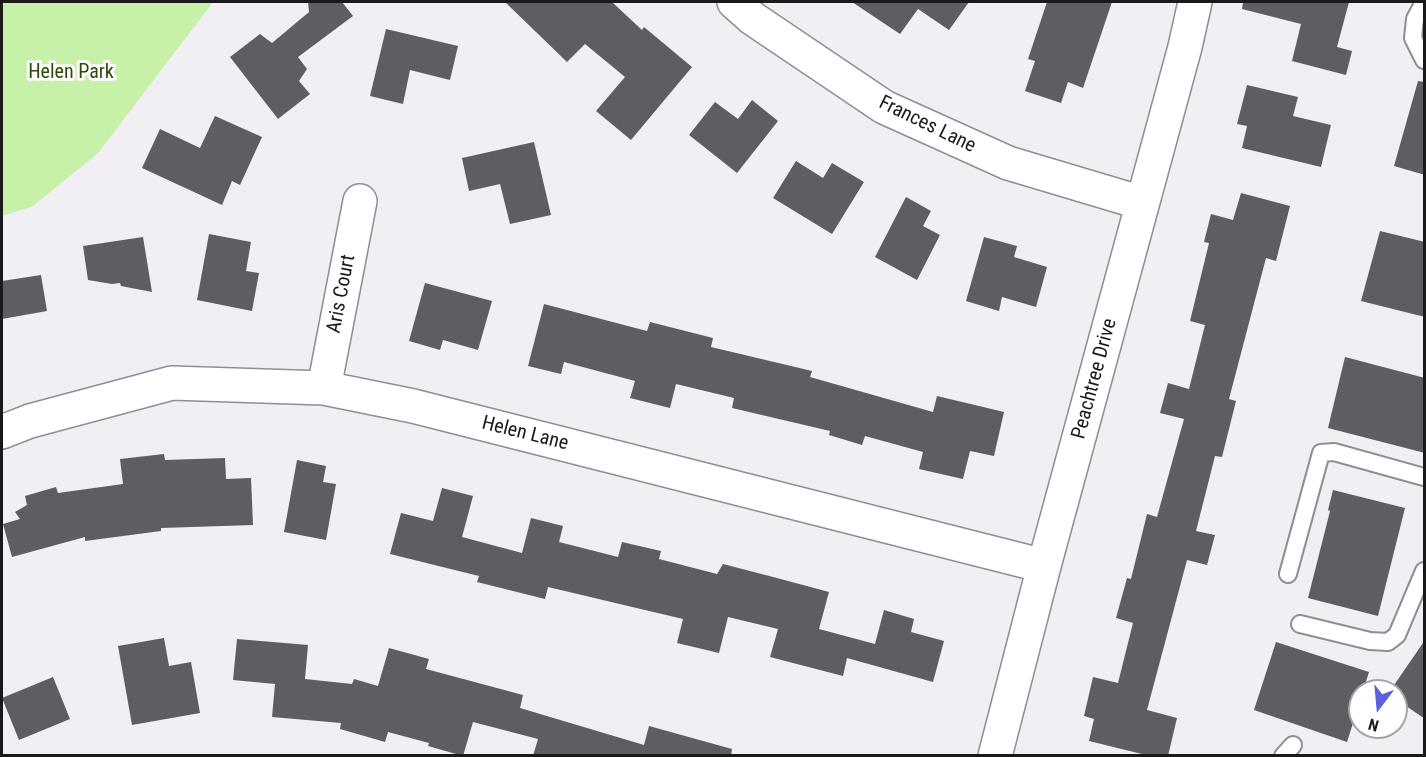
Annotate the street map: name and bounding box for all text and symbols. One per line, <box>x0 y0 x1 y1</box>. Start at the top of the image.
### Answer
park label: Helen Park <box>28 61 114 85</box>
street label: Frances Lane <box>875 91 979 159</box>
street label: Aris Court <box>323 253 361 335</box>
street label: Peachtree Drive <box>1067 316 1123 442</box>
street label: Helen Lane <box>479 412 571 456</box>
north arrow <box>1348 679 1408 739</box>
text: N <box>1366 714 1381 735</box>

